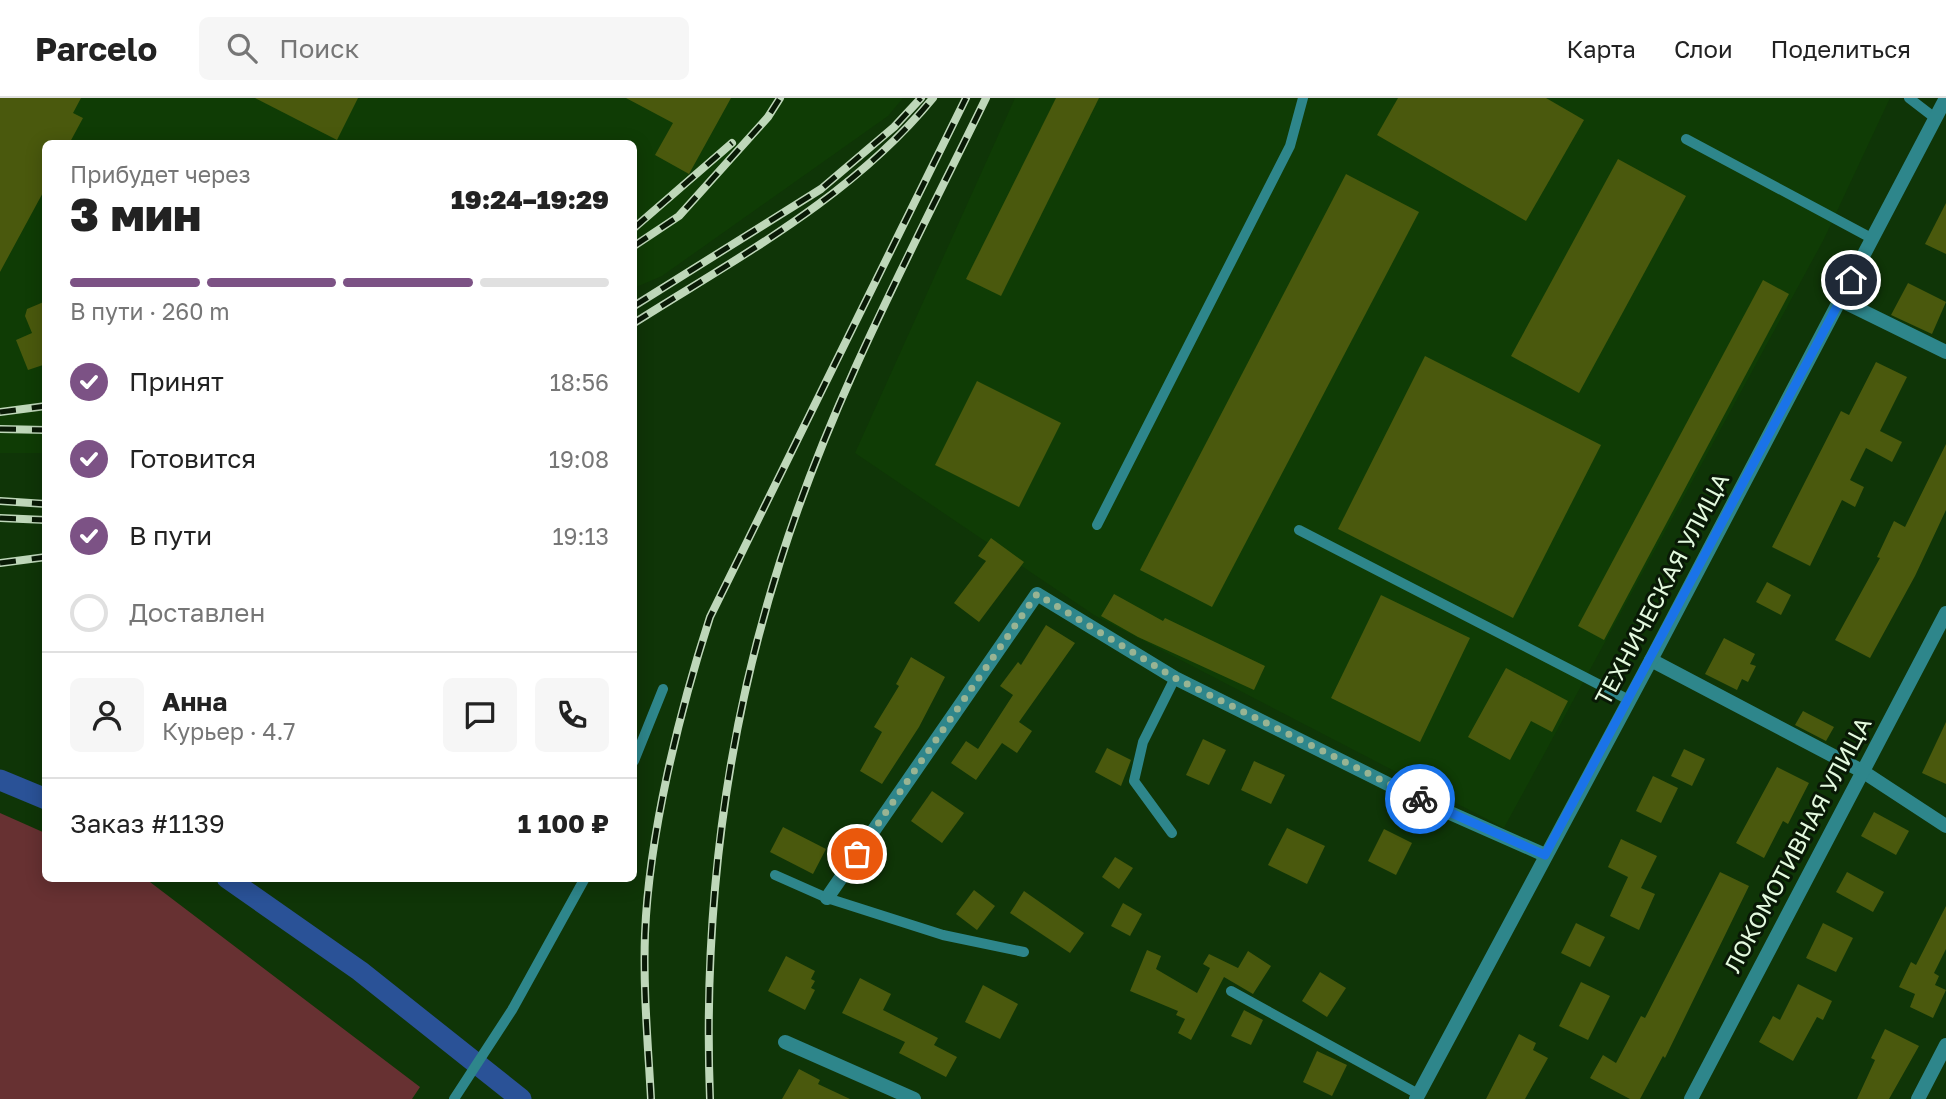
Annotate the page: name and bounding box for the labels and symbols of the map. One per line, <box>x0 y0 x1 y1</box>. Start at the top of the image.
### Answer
pin <box>1821 250 1881 310</box>
street label: ТЕХНИЧЕСКАЯ УЛИЦА <box>1588 468 1734 709</box>
street label: ЛОКОМОТИВНАЯ УЛИЦА <box>1718 712 1877 977</box>
courier <box>1385 764 1455 834</box>
pin <box>827 824 887 884</box>

